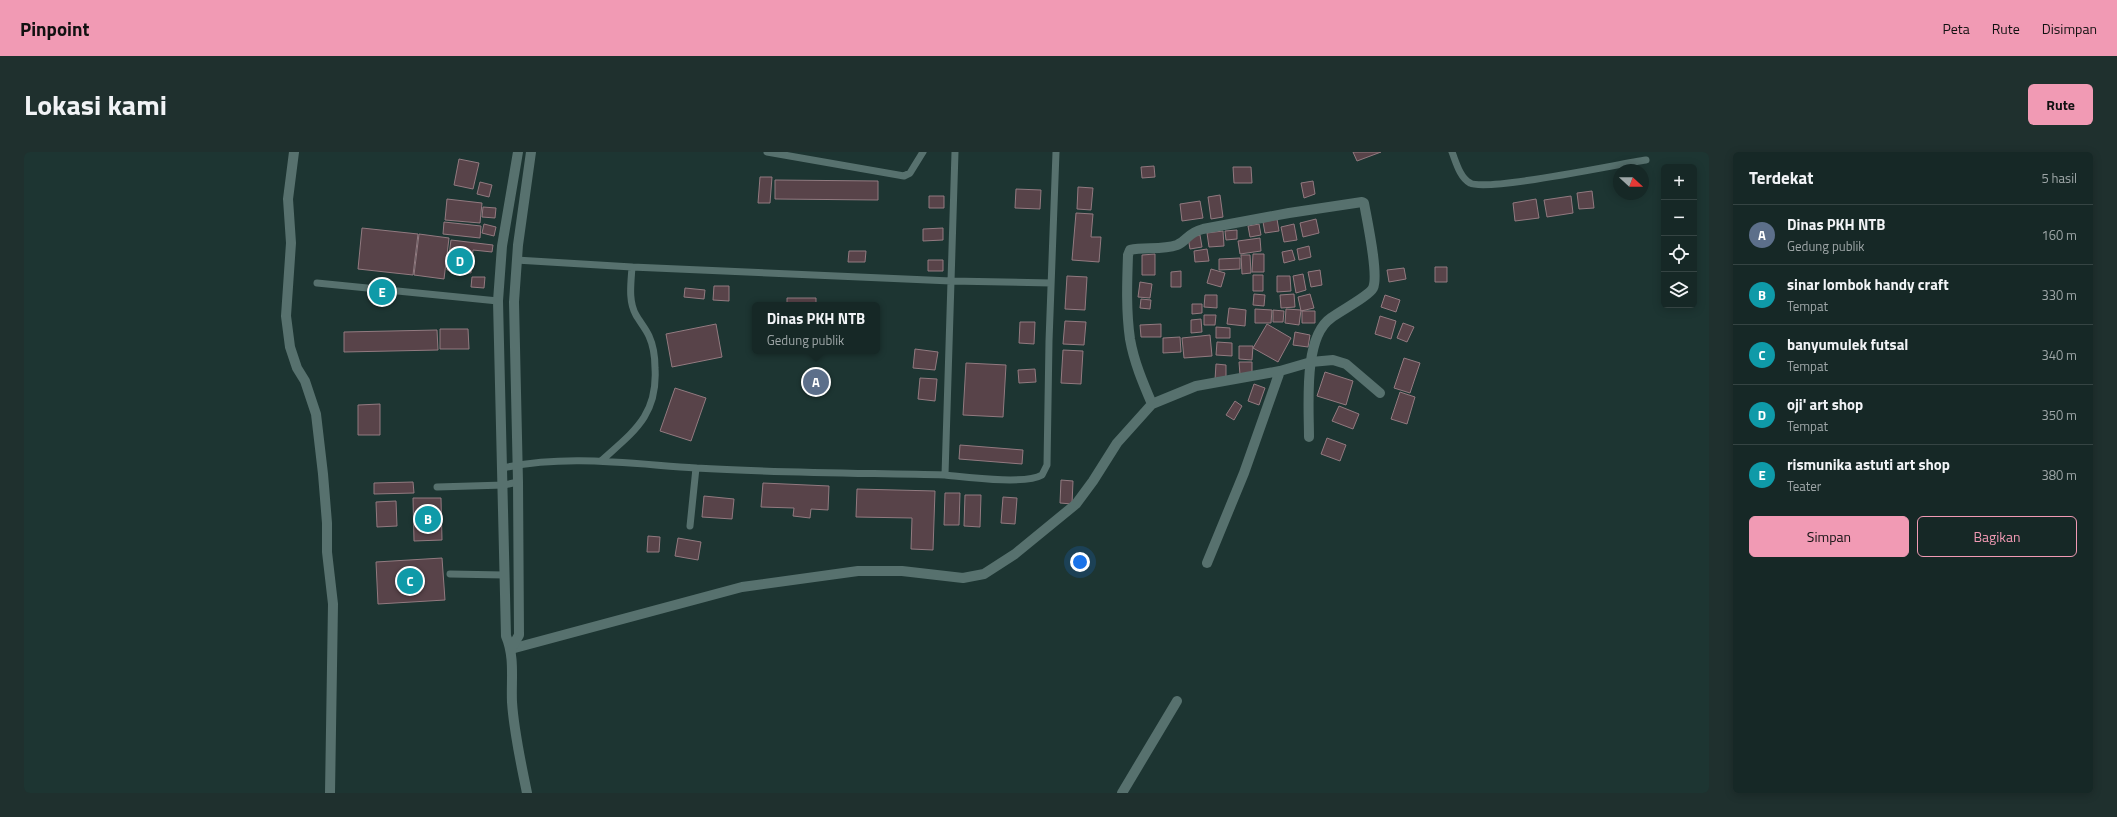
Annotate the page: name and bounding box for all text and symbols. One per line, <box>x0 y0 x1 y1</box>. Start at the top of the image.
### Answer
text: Pinpoint <box>20 14 89 43</box>
text: Peta <box>1943 18 1970 39</box>
text: Rute <box>1992 18 2020 39</box>
text: Disimpan <box>2042 18 2097 39</box>
text: Lokasi kami <box>24 83 167 126</box>
button: Rute <box>2028 84 2093 125</box>
north arrow <box>1613 164 1649 200</box>
map controls <box>1661 164 1697 308</box>
button: + <box>1661 164 1697 200</box>
text: Terdekat <box>1749 165 1813 191</box>
text: 5 hasil <box>2041 168 2077 188</box>
button: − <box>1661 200 1697 236</box>
text: Dinas PKH NTB <box>1787 213 1885 236</box>
text: A <box>1758 225 1766 245</box>
text: 160 m <box>2041 225 2077 245</box>
button: locate <box>1661 236 1697 272</box>
text: Gedung publik <box>1787 236 1865 256</box>
pin: D <box>447 246 473 276</box>
button: layers <box>1661 272 1697 308</box>
text: sinar lombok handy craft <box>1787 273 1949 296</box>
pin: E <box>369 277 395 307</box>
text: B <box>1758 285 1766 305</box>
text: 330 m <box>2041 285 2077 305</box>
text: Tempat <box>1787 296 1828 316</box>
popup <box>752 302 880 354</box>
text: Dinas PKH NTB <box>767 307 865 330</box>
text: Gedung publik <box>767 330 844 350</box>
text: banyumulek futsal <box>1787 333 1908 356</box>
text: C <box>1758 345 1766 365</box>
text: 340 m <box>2041 345 2077 365</box>
text: Tempat <box>1787 356 1828 376</box>
pin: A <box>803 367 829 397</box>
text: oji' art shop <box>1787 393 1863 416</box>
text: D <box>1758 405 1766 425</box>
text: 350 m <box>2041 405 2077 425</box>
text: Tempat <box>1787 416 1828 436</box>
text: rismunika astuti art shop <box>1787 453 1950 476</box>
text: E <box>1758 465 1766 485</box>
text: 380 m <box>2041 465 2077 485</box>
text: Teater <box>1787 476 1821 496</box>
pin: B <box>415 504 441 534</box>
button: Simpan <box>1749 516 1909 557</box>
button: Bagikan <box>1917 516 2077 557</box>
your location <box>1070 552 1090 572</box>
pin: C <box>397 566 423 596</box>

